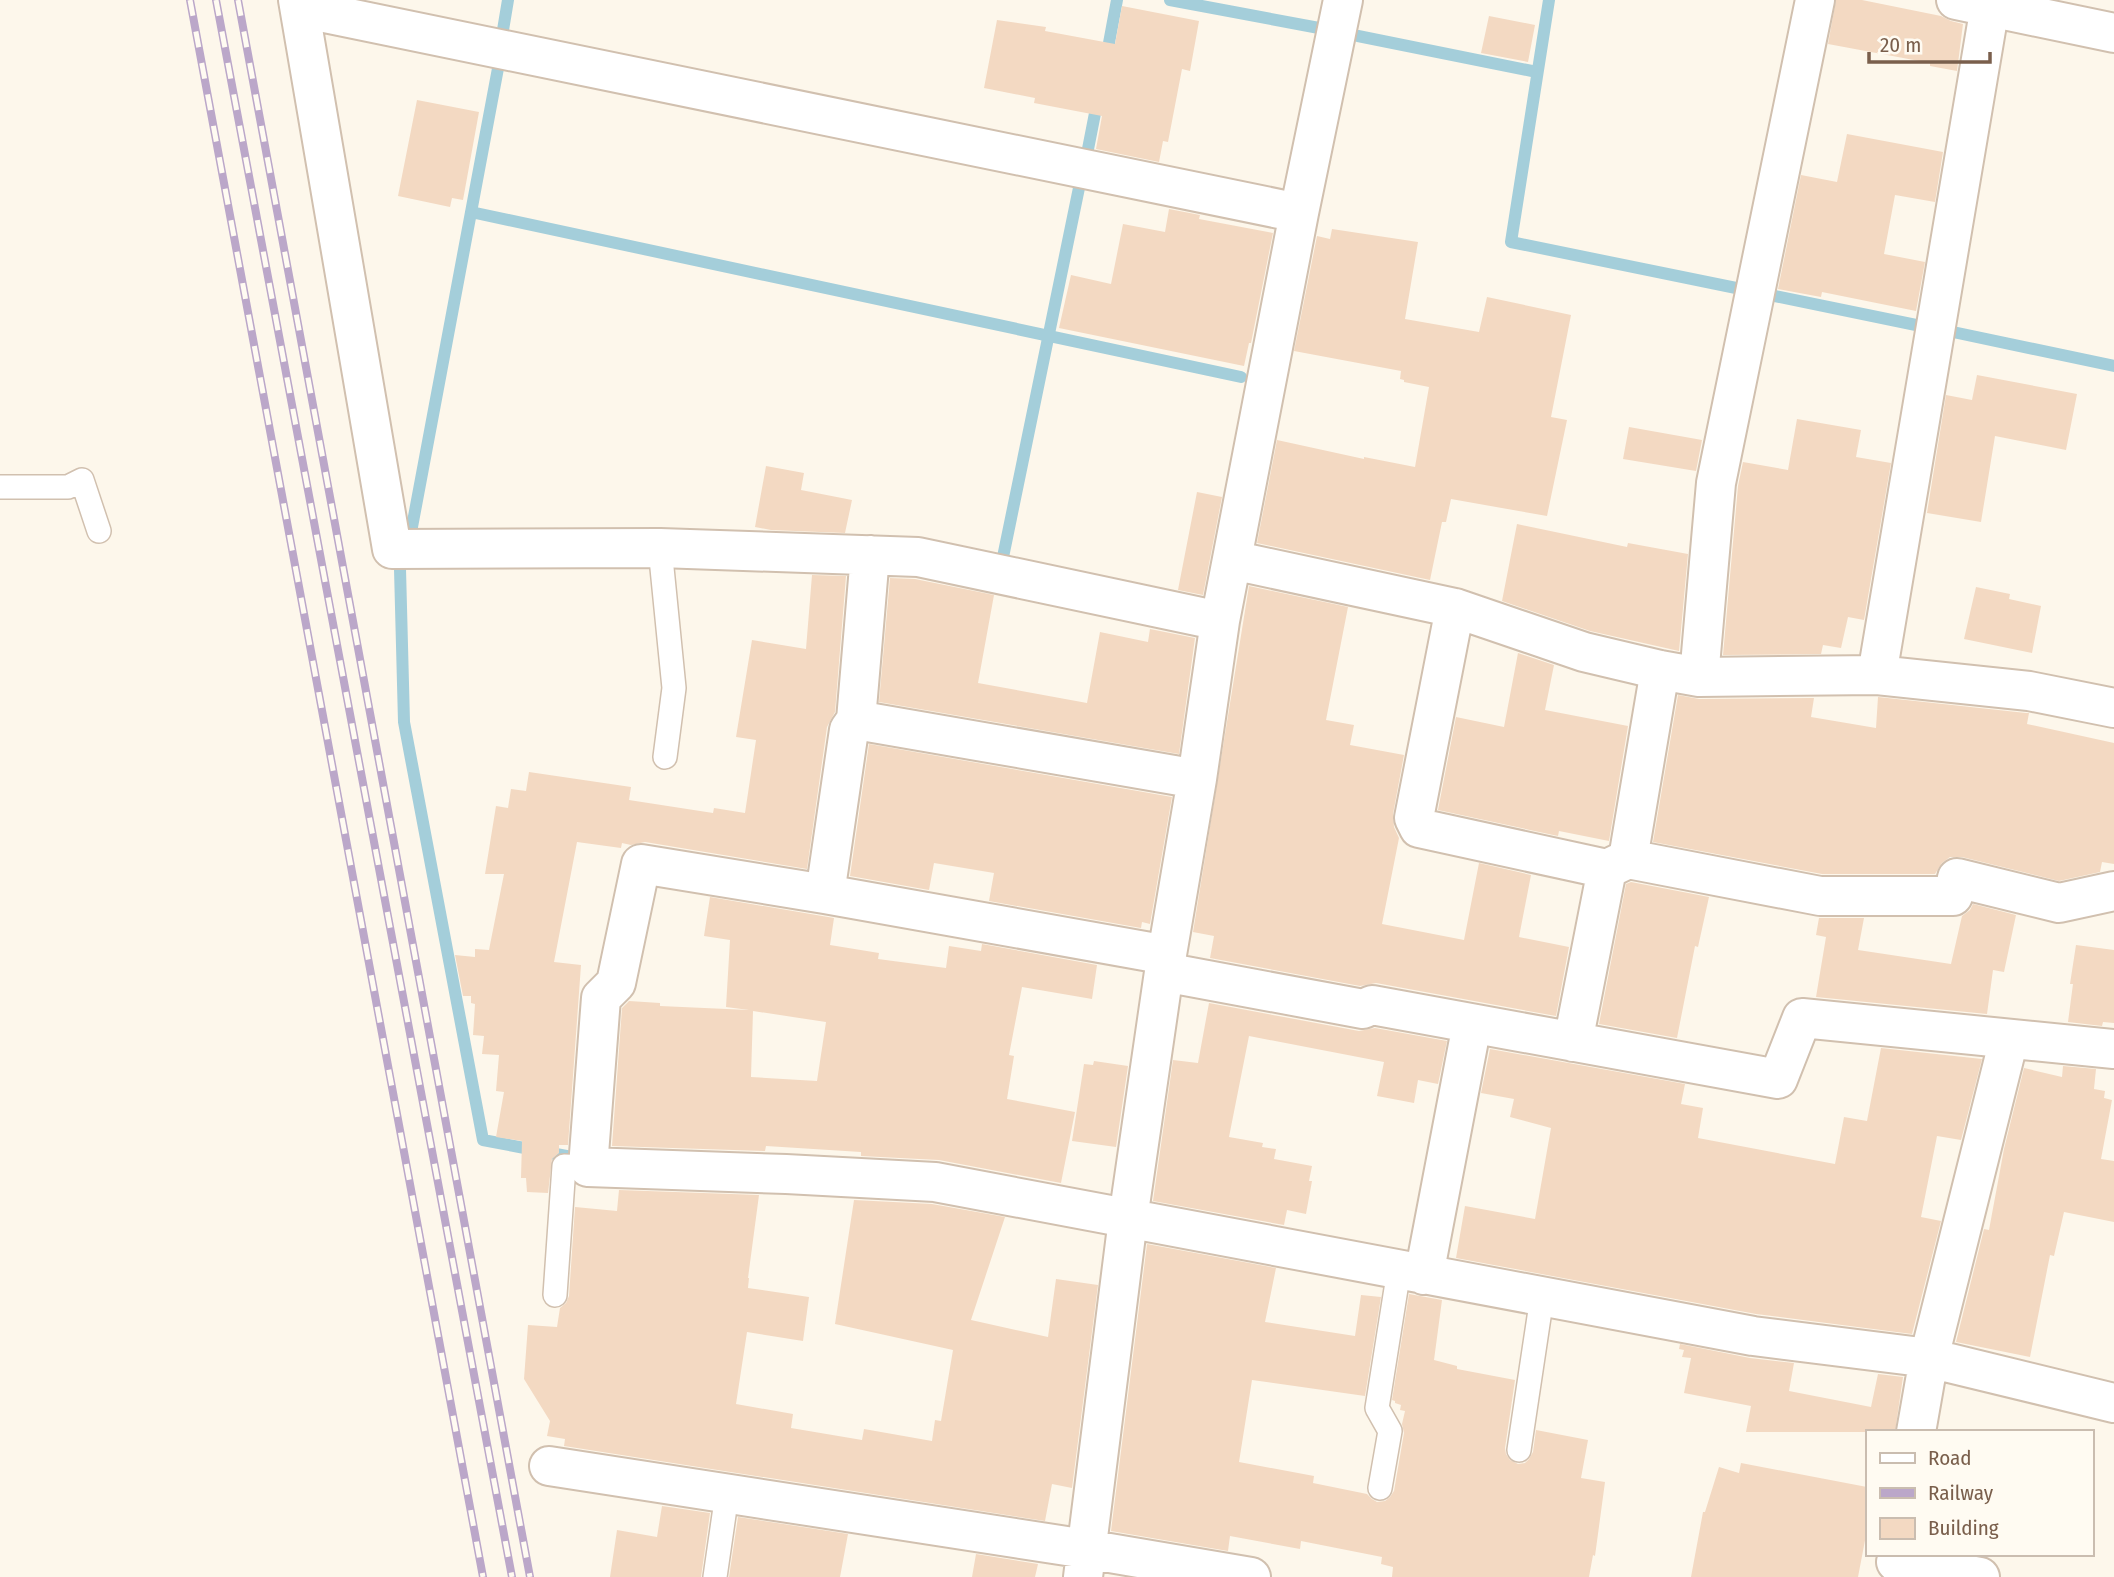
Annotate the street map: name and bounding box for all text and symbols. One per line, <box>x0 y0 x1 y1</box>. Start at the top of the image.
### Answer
scale bar <box>1869 21 1990 65</box>
text: 20 m <box>1880 32 1921 58</box>
legend <box>1866 1430 2093 1556</box>
text: Road <box>1928 1445 1972 1471</box>
text: Railway <box>1928 1480 1994 1506</box>
text: Building <box>1928 1515 1999 1541</box>

